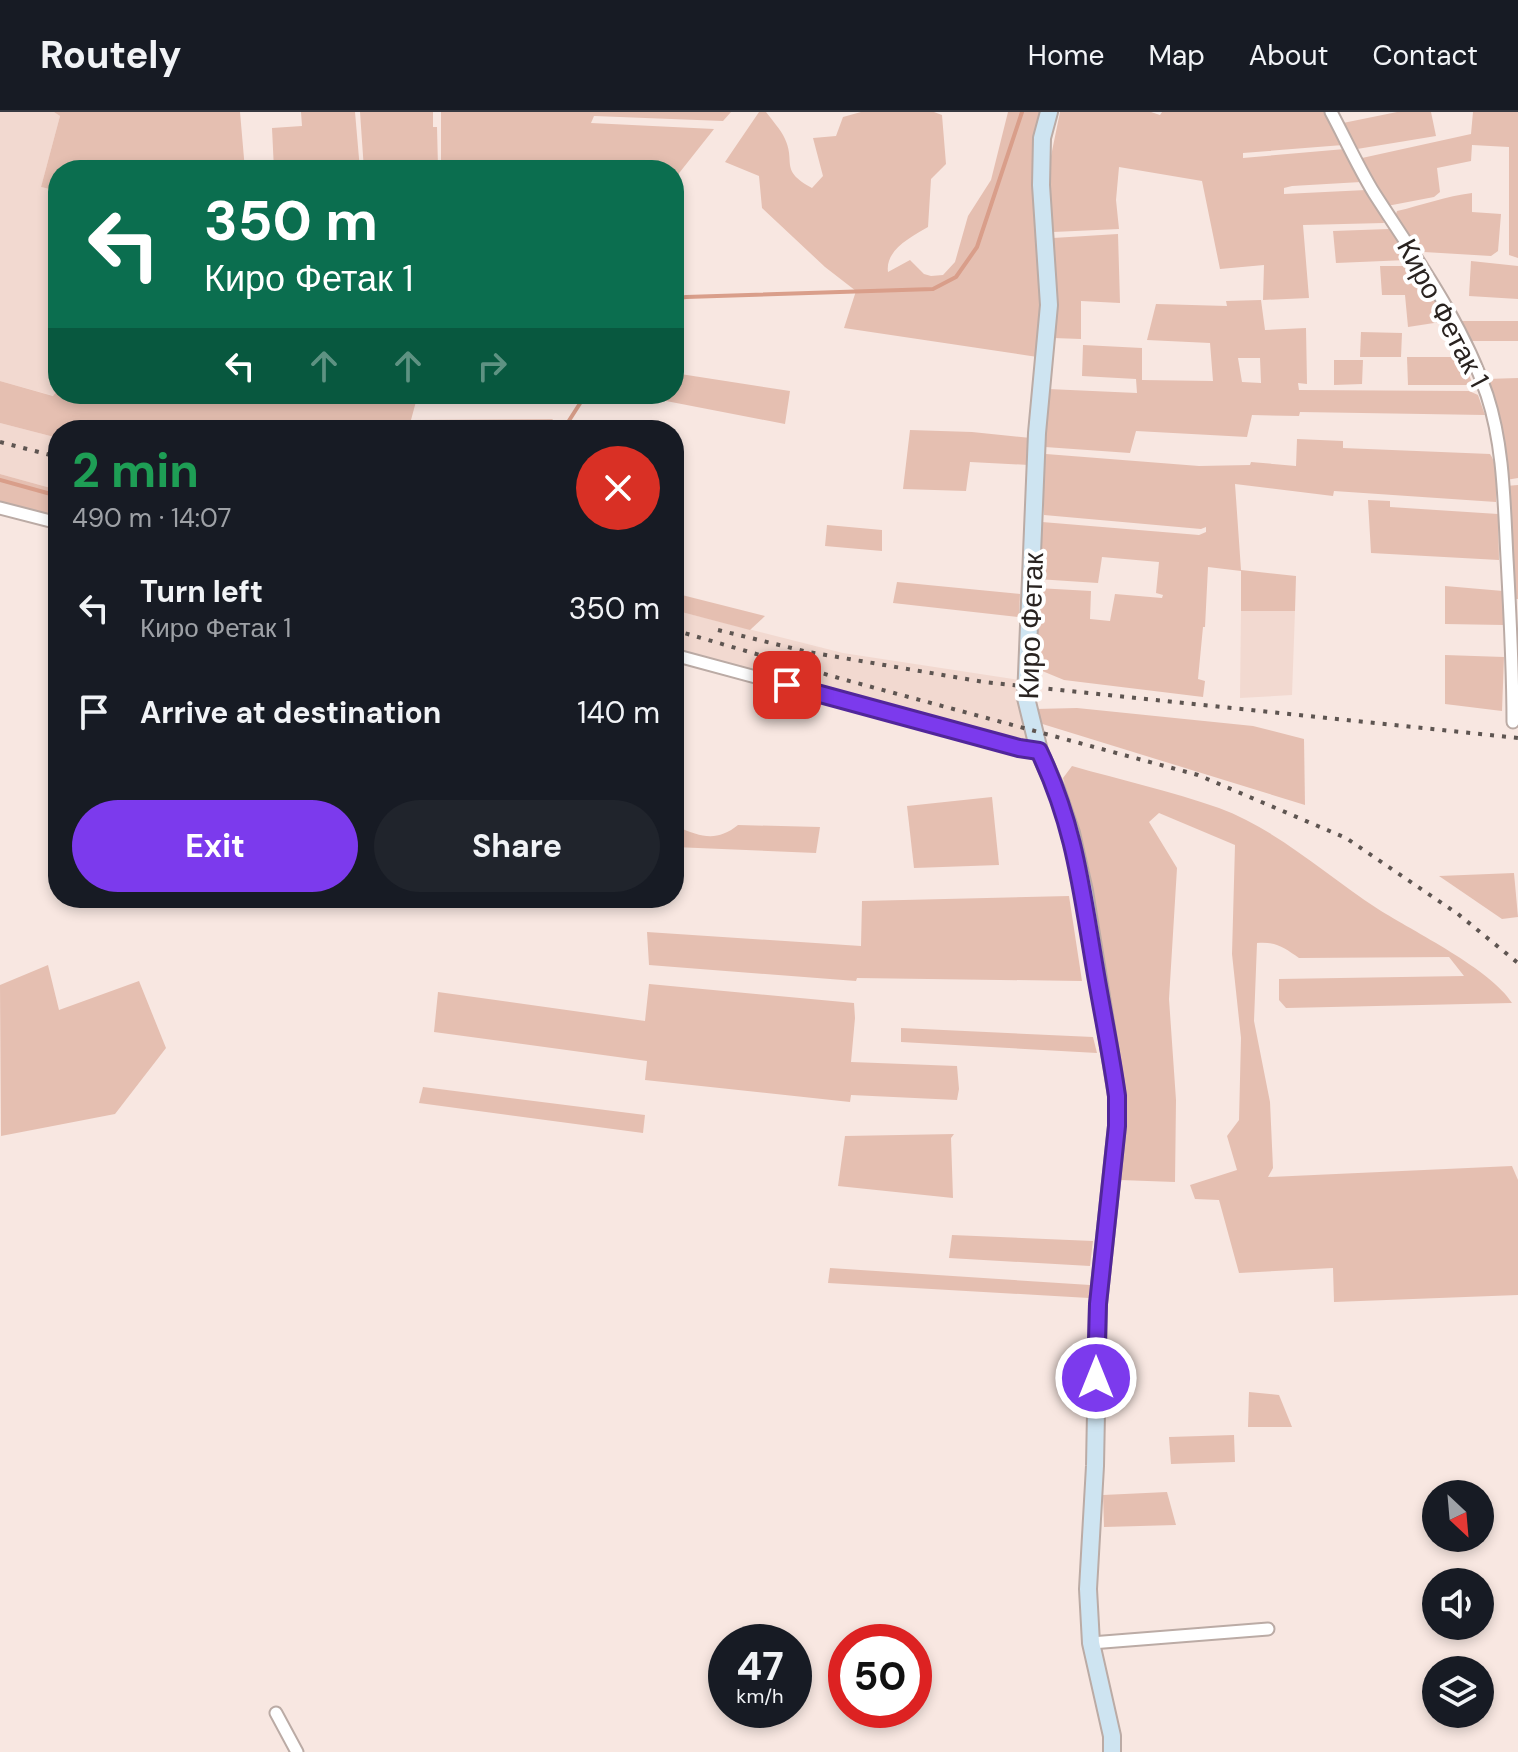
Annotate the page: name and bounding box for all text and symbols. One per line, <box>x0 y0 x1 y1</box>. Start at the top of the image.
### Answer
text: Routely <box>40 30 181 80</box>
text: Home <box>1028 37 1104 74</box>
text: Map <box>1148 37 1205 74</box>
text: About <box>1249 37 1328 74</box>
text: Contact <box>1372 37 1478 74</box>
text: 350 m <box>204 184 378 257</box>
icon: left <box>72 192 176 296</box>
street label: Киро Фетак 1 <box>1388 232 1498 394</box>
text: Киро Фетак 1 <box>204 255 414 302</box>
icon: left <box>218 344 262 388</box>
icon: ahead <box>302 344 346 388</box>
icon: ahead <box>386 344 430 388</box>
icon: right <box>470 344 514 388</box>
text: 2 min <box>72 439 199 502</box>
button: close <box>576 446 660 530</box>
text: 490 m · 14:07 <box>72 501 231 535</box>
street label: Киро Фетак <box>1010 551 1052 700</box>
text: Turn left <box>140 572 263 611</box>
icon: left <box>72 586 116 630</box>
text: 350 m <box>569 589 660 628</box>
text: Киро Фетак 1 <box>140 611 291 645</box>
pin <box>753 651 821 719</box>
icon: arrive <box>765 663 809 707</box>
icon: arrive <box>72 690 116 734</box>
text: Arrive at destination <box>140 693 441 732</box>
text: 140 m <box>577 693 660 732</box>
button: Exit <box>72 800 358 892</box>
button: Share <box>374 800 660 892</box>
position arrow <box>1054 1336 1138 1420</box>
north arrow <box>1422 1480 1494 1552</box>
map controls <box>1422 1480 1494 1728</box>
button: sound <box>1422 1568 1494 1640</box>
speed limit sign: 50 <box>828 1624 932 1728</box>
text: 47 <box>736 1640 784 1692</box>
button: layers <box>1422 1656 1494 1728</box>
text: km/h <box>736 1683 784 1709</box>

